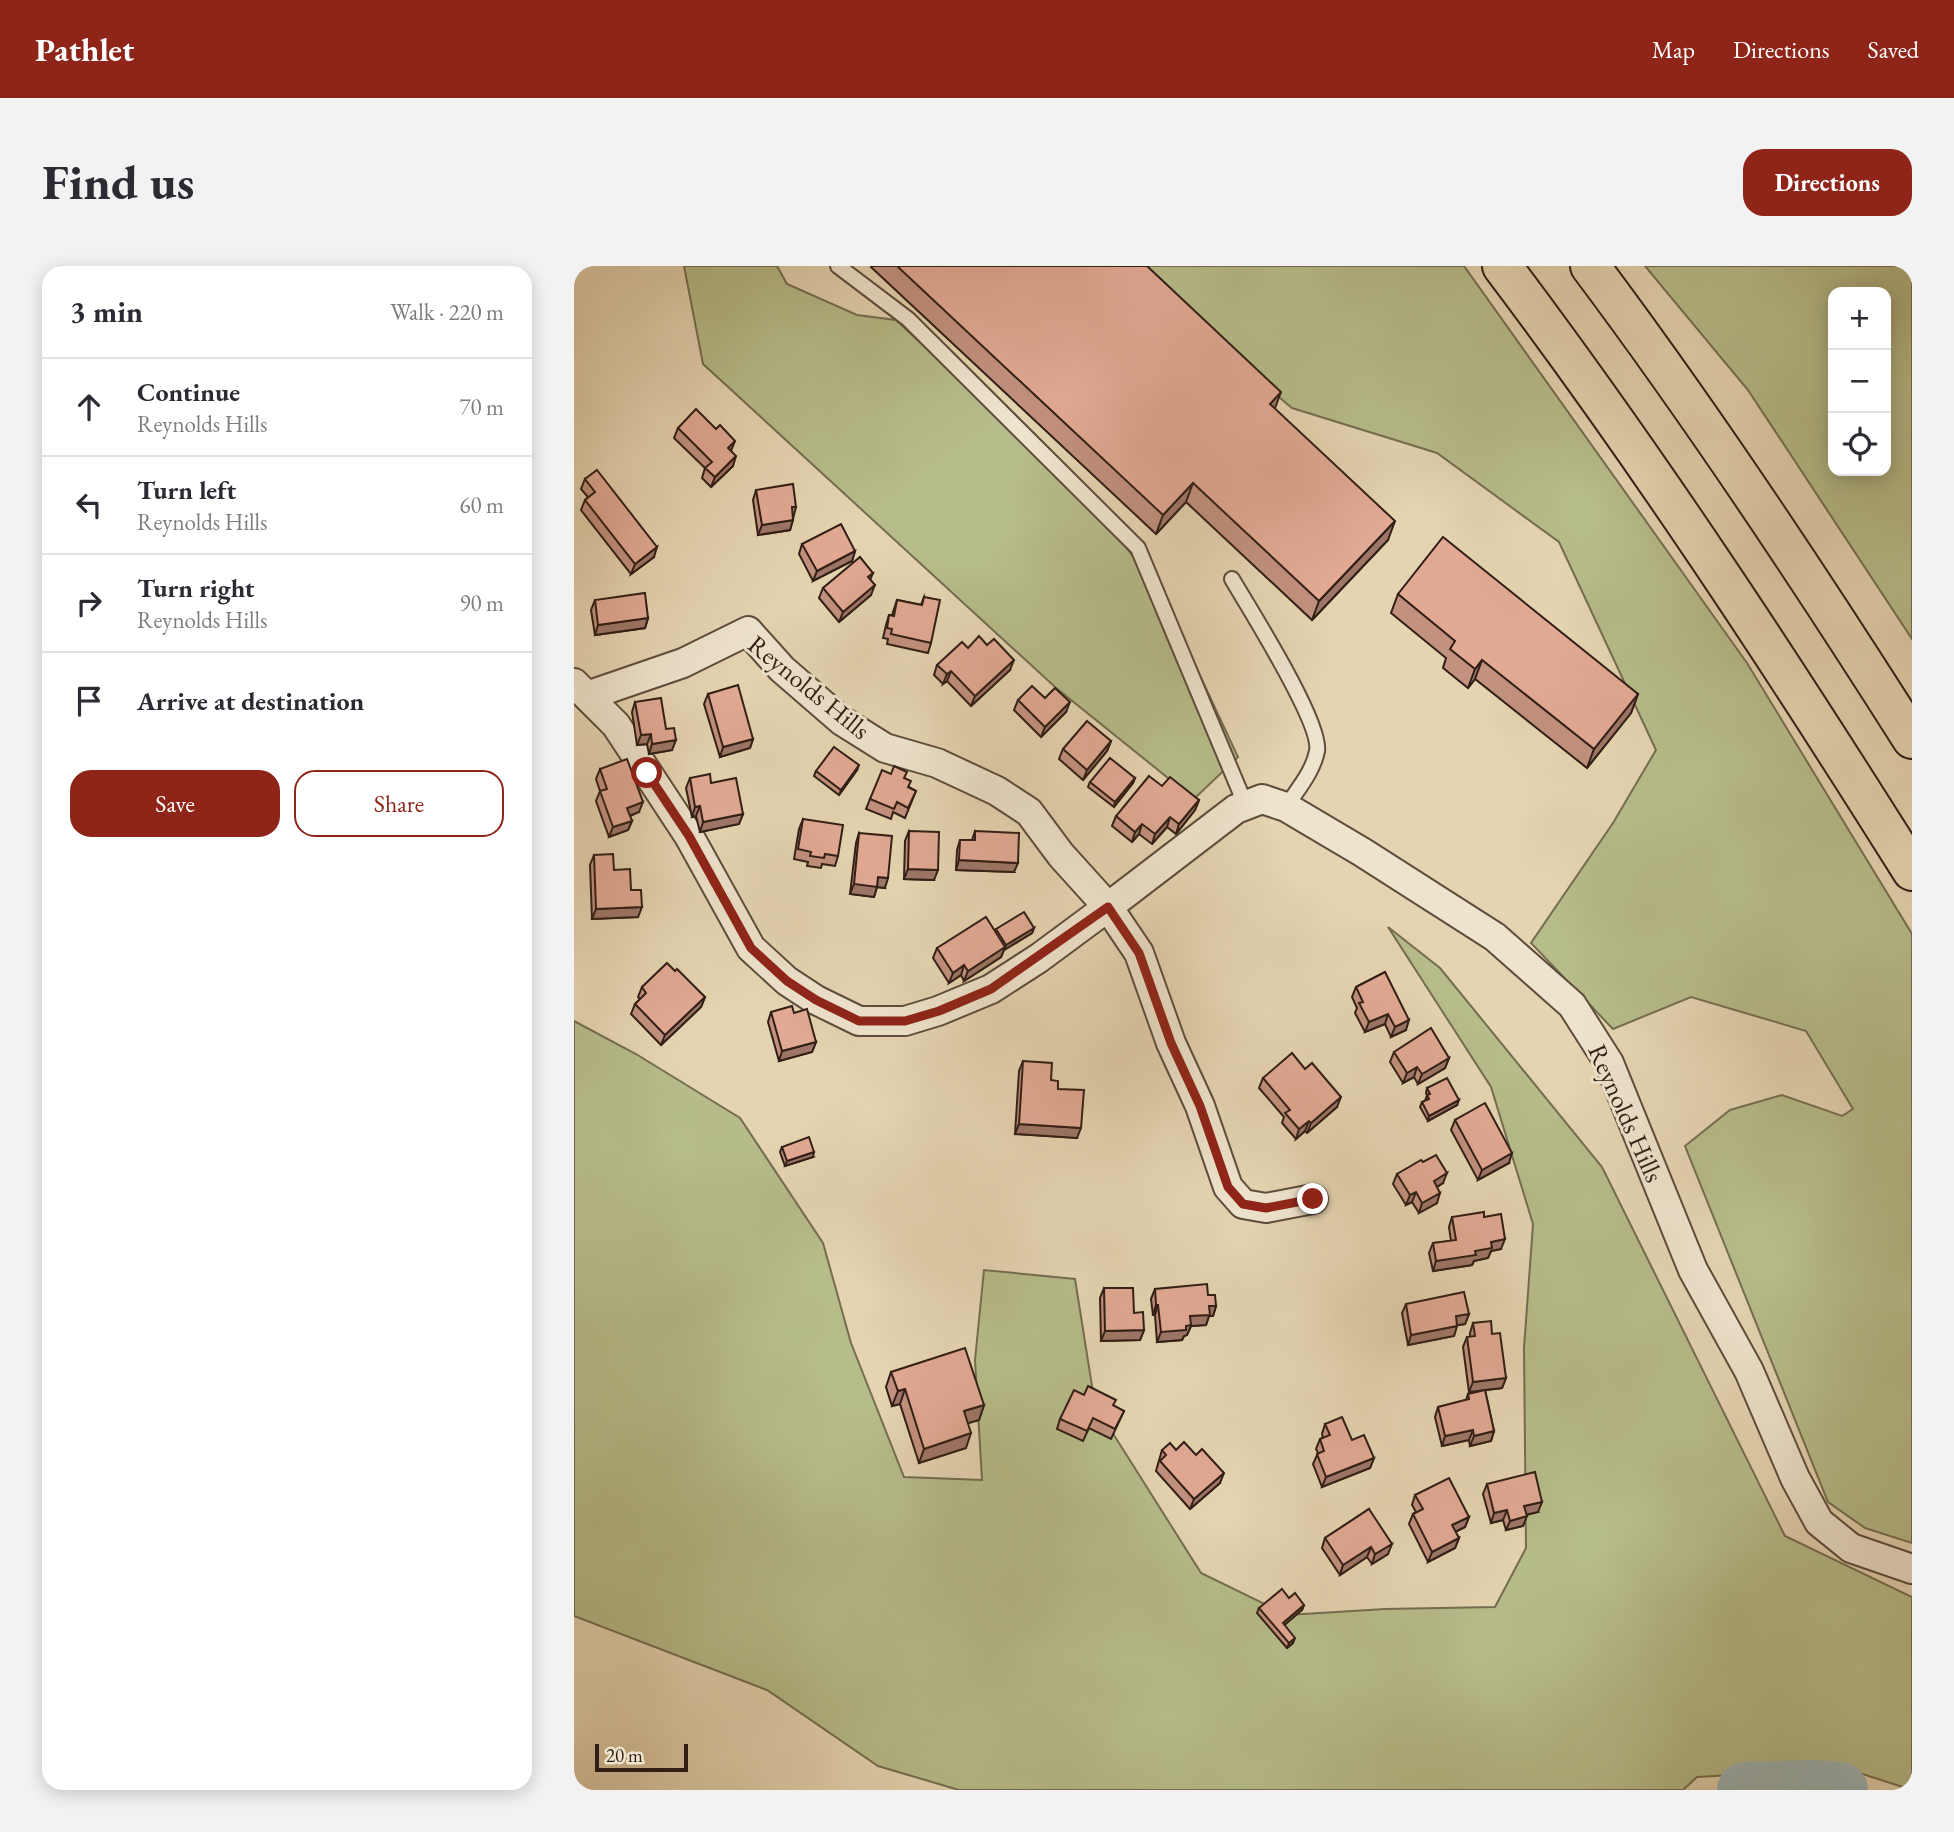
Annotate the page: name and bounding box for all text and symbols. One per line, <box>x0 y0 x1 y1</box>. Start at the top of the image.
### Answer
text: Pathlet <box>35 28 134 71</box>
text: Map <box>1652 34 1695 65</box>
text: Directions <box>1733 34 1830 65</box>
text: Saved <box>1868 34 1919 65</box>
button: Directions <box>1743 149 1912 216</box>
text: Find us <box>42 150 194 214</box>
map controls <box>1828 287 1891 476</box>
button: + <box>1828 287 1891 350</box>
text: 3 min <box>70 292 143 331</box>
text: Walk · 220 m <box>390 297 504 327</box>
button: − <box>1828 350 1891 413</box>
text: Continue <box>137 375 240 409</box>
icon: ahead <box>70 388 108 426</box>
text: 70 m <box>459 392 504 422</box>
text: Reynolds Hills <box>137 409 268 439</box>
button: locate <box>1828 413 1891 476</box>
text: Turn left <box>137 473 236 507</box>
icon: left <box>70 486 108 524</box>
text: 60 m <box>459 490 504 520</box>
text: Reynolds Hills <box>137 507 268 537</box>
text: Turn right <box>137 571 255 605</box>
icon: right <box>70 584 108 622</box>
text: 90 m <box>459 588 504 618</box>
text: Reynolds Hills <box>137 605 268 635</box>
street label: Reynolds Hills <box>741 627 877 747</box>
icon: arrive <box>70 682 108 720</box>
text: Arrive at destination <box>137 684 364 718</box>
route start <box>631 757 662 788</box>
button: Save <box>70 770 280 837</box>
button: Share <box>294 770 504 837</box>
street label: Reynolds Hills <box>1580 1039 1672 1187</box>
route end <box>1297 1183 1328 1214</box>
scale bar <box>595 1741 688 1773</box>
text: 20 m <box>606 1743 643 1768</box>

